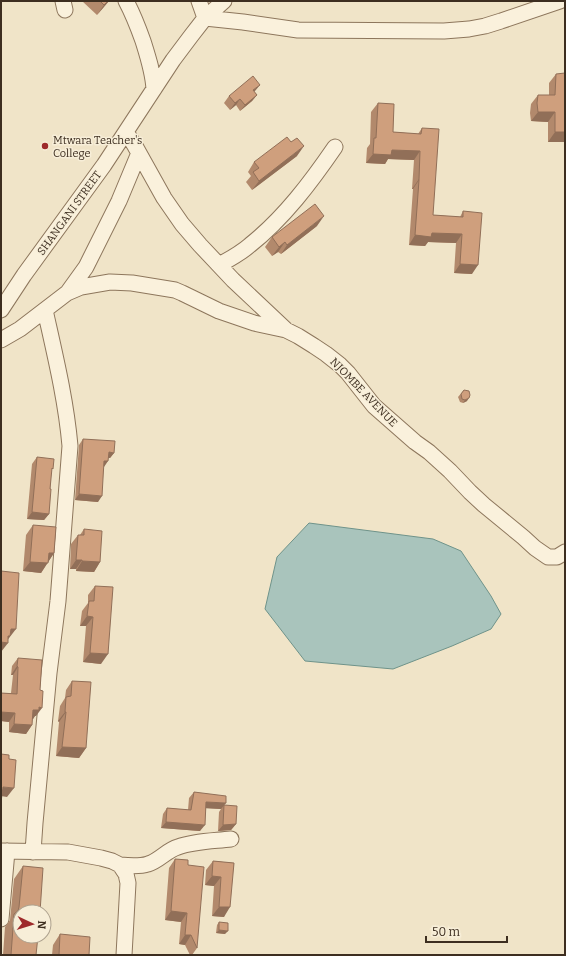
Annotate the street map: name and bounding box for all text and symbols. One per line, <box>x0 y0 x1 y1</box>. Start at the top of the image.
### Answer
place label: Mtwara Teacher's College <box>53 134 142 160</box>
marker: Mtwara Teacher's College <box>40 141 50 151</box>
street label: SHANGANI STREET <box>35 168 105 258</box>
street label: NJOMBE AVENUE <box>327 355 400 430</box>
north arrow <box>12 904 52 944</box>
scale bar <box>426 918 507 944</box>
text: N <box>35 920 48 930</box>
text: 50 m <box>432 925 461 939</box>

